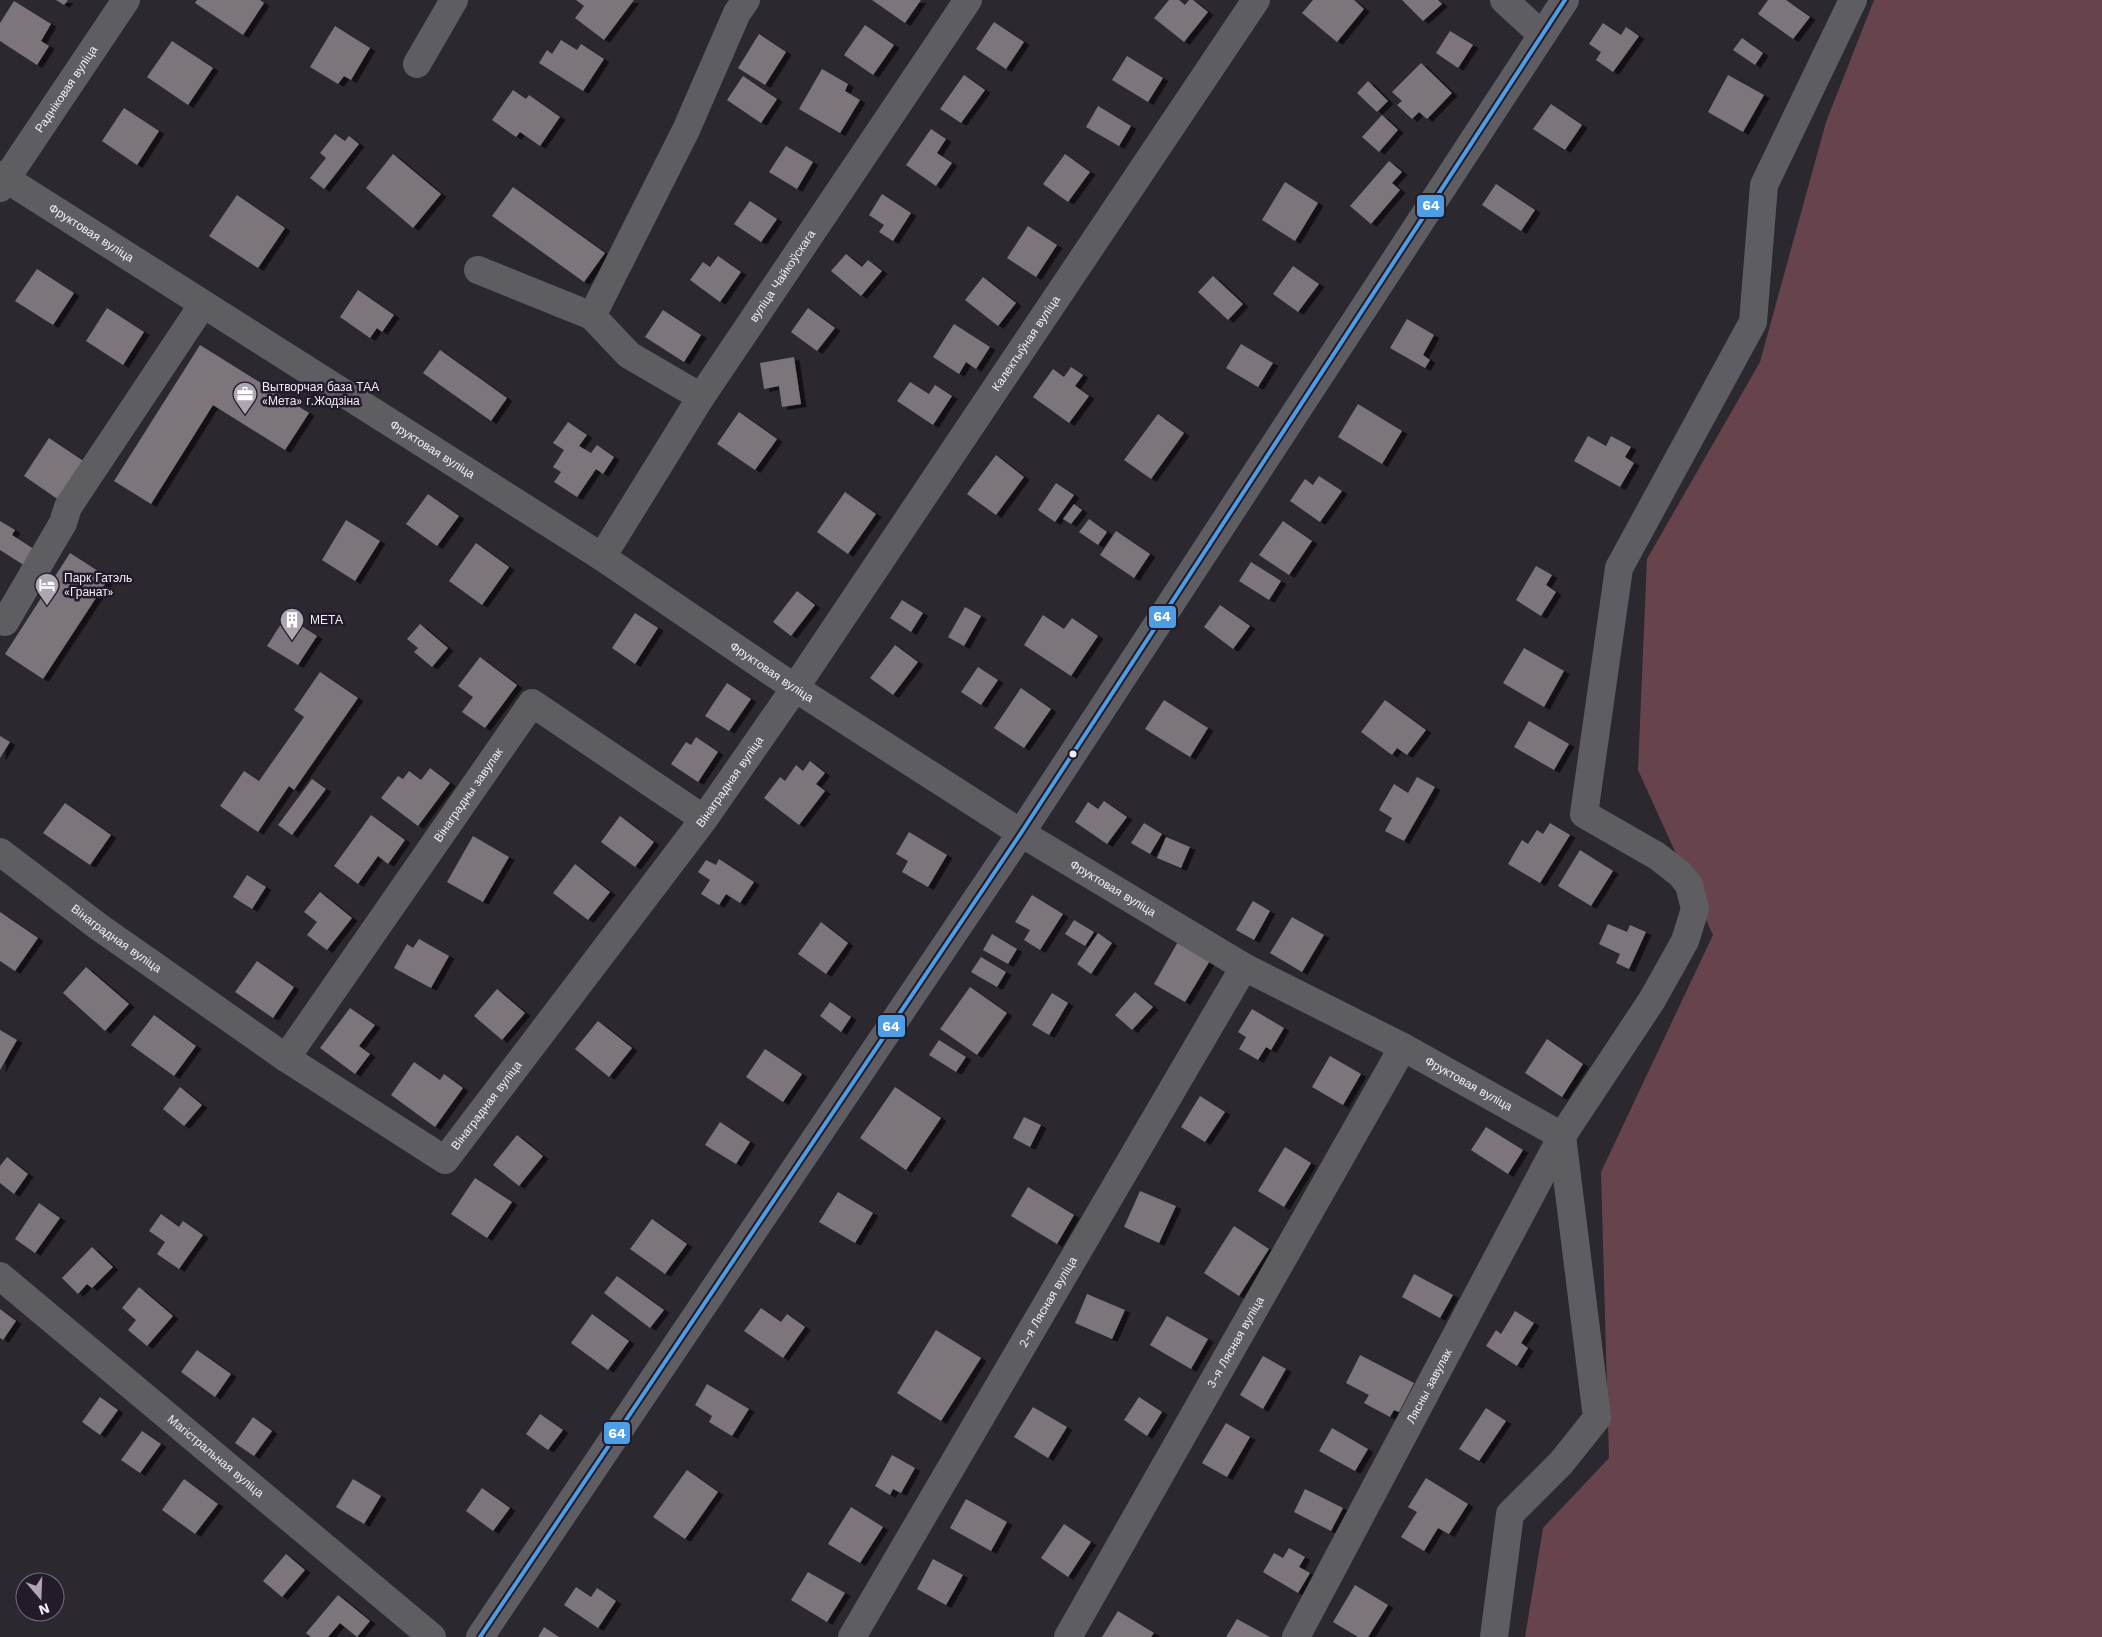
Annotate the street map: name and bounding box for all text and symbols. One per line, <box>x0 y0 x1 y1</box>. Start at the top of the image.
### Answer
street label: Радніковая вуліца <box>32 43 100 135</box>
line badge: 64 <box>1416 194 1445 218</box>
text: 64 <box>1422 197 1440 213</box>
street label: Фруктовая вуліца <box>46 201 136 265</box>
street label: вуліца Чайкоўскага <box>747 227 818 325</box>
street label: Калектыўная вуліца <box>989 293 1063 394</box>
place label: Вытворчая база ТАА «Мета» г.Жодзіна <box>262 380 379 408</box>
office icon: Вытворчая база ТАА «Мета» г.Жодзіна <box>232 381 258 415</box>
street label: Фруктовая вуліца <box>387 417 478 482</box>
place label: Парк Гатэль «Гранат» <box>64 571 132 599</box>
hotel icon: Парк Гатэль «Гранат» <box>34 572 60 606</box>
line badge: 64 <box>1148 605 1177 629</box>
building icon: МЕТА <box>279 607 305 641</box>
text: 64 <box>1153 608 1171 624</box>
place label: МЕТА <box>310 613 343 627</box>
street label: Фруктовая вуліца <box>727 639 816 705</box>
street label: Вінаградная вуліца <box>693 733 767 830</box>
street label: Вінаградны завулак <box>431 745 506 845</box>
unlabelled marker <box>1068 749 1078 759</box>
street label: Фруктовая вуліца <box>1067 857 1159 920</box>
street label: Вінаградная вуліца <box>68 901 164 976</box>
line badge: 64 <box>877 1014 906 1038</box>
text: 64 <box>882 1018 900 1034</box>
street label: Фруктовая вуліца <box>1422 1054 1515 1114</box>
street label: Вінаградная вуліца <box>448 1058 525 1153</box>
street label: 2-я Лясная вуліца <box>1016 1254 1080 1350</box>
street label: 3-я Лясная вуліца <box>1204 1294 1267 1391</box>
street label: Лясны завулак <box>1404 1346 1455 1426</box>
street label: Магістральная вуліца <box>165 1412 267 1501</box>
line badge: 64 <box>603 1421 631 1445</box>
text: 64 <box>608 1425 626 1441</box>
north arrow <box>15 1572 65 1622</box>
text: N <box>37 1600 52 1619</box>

